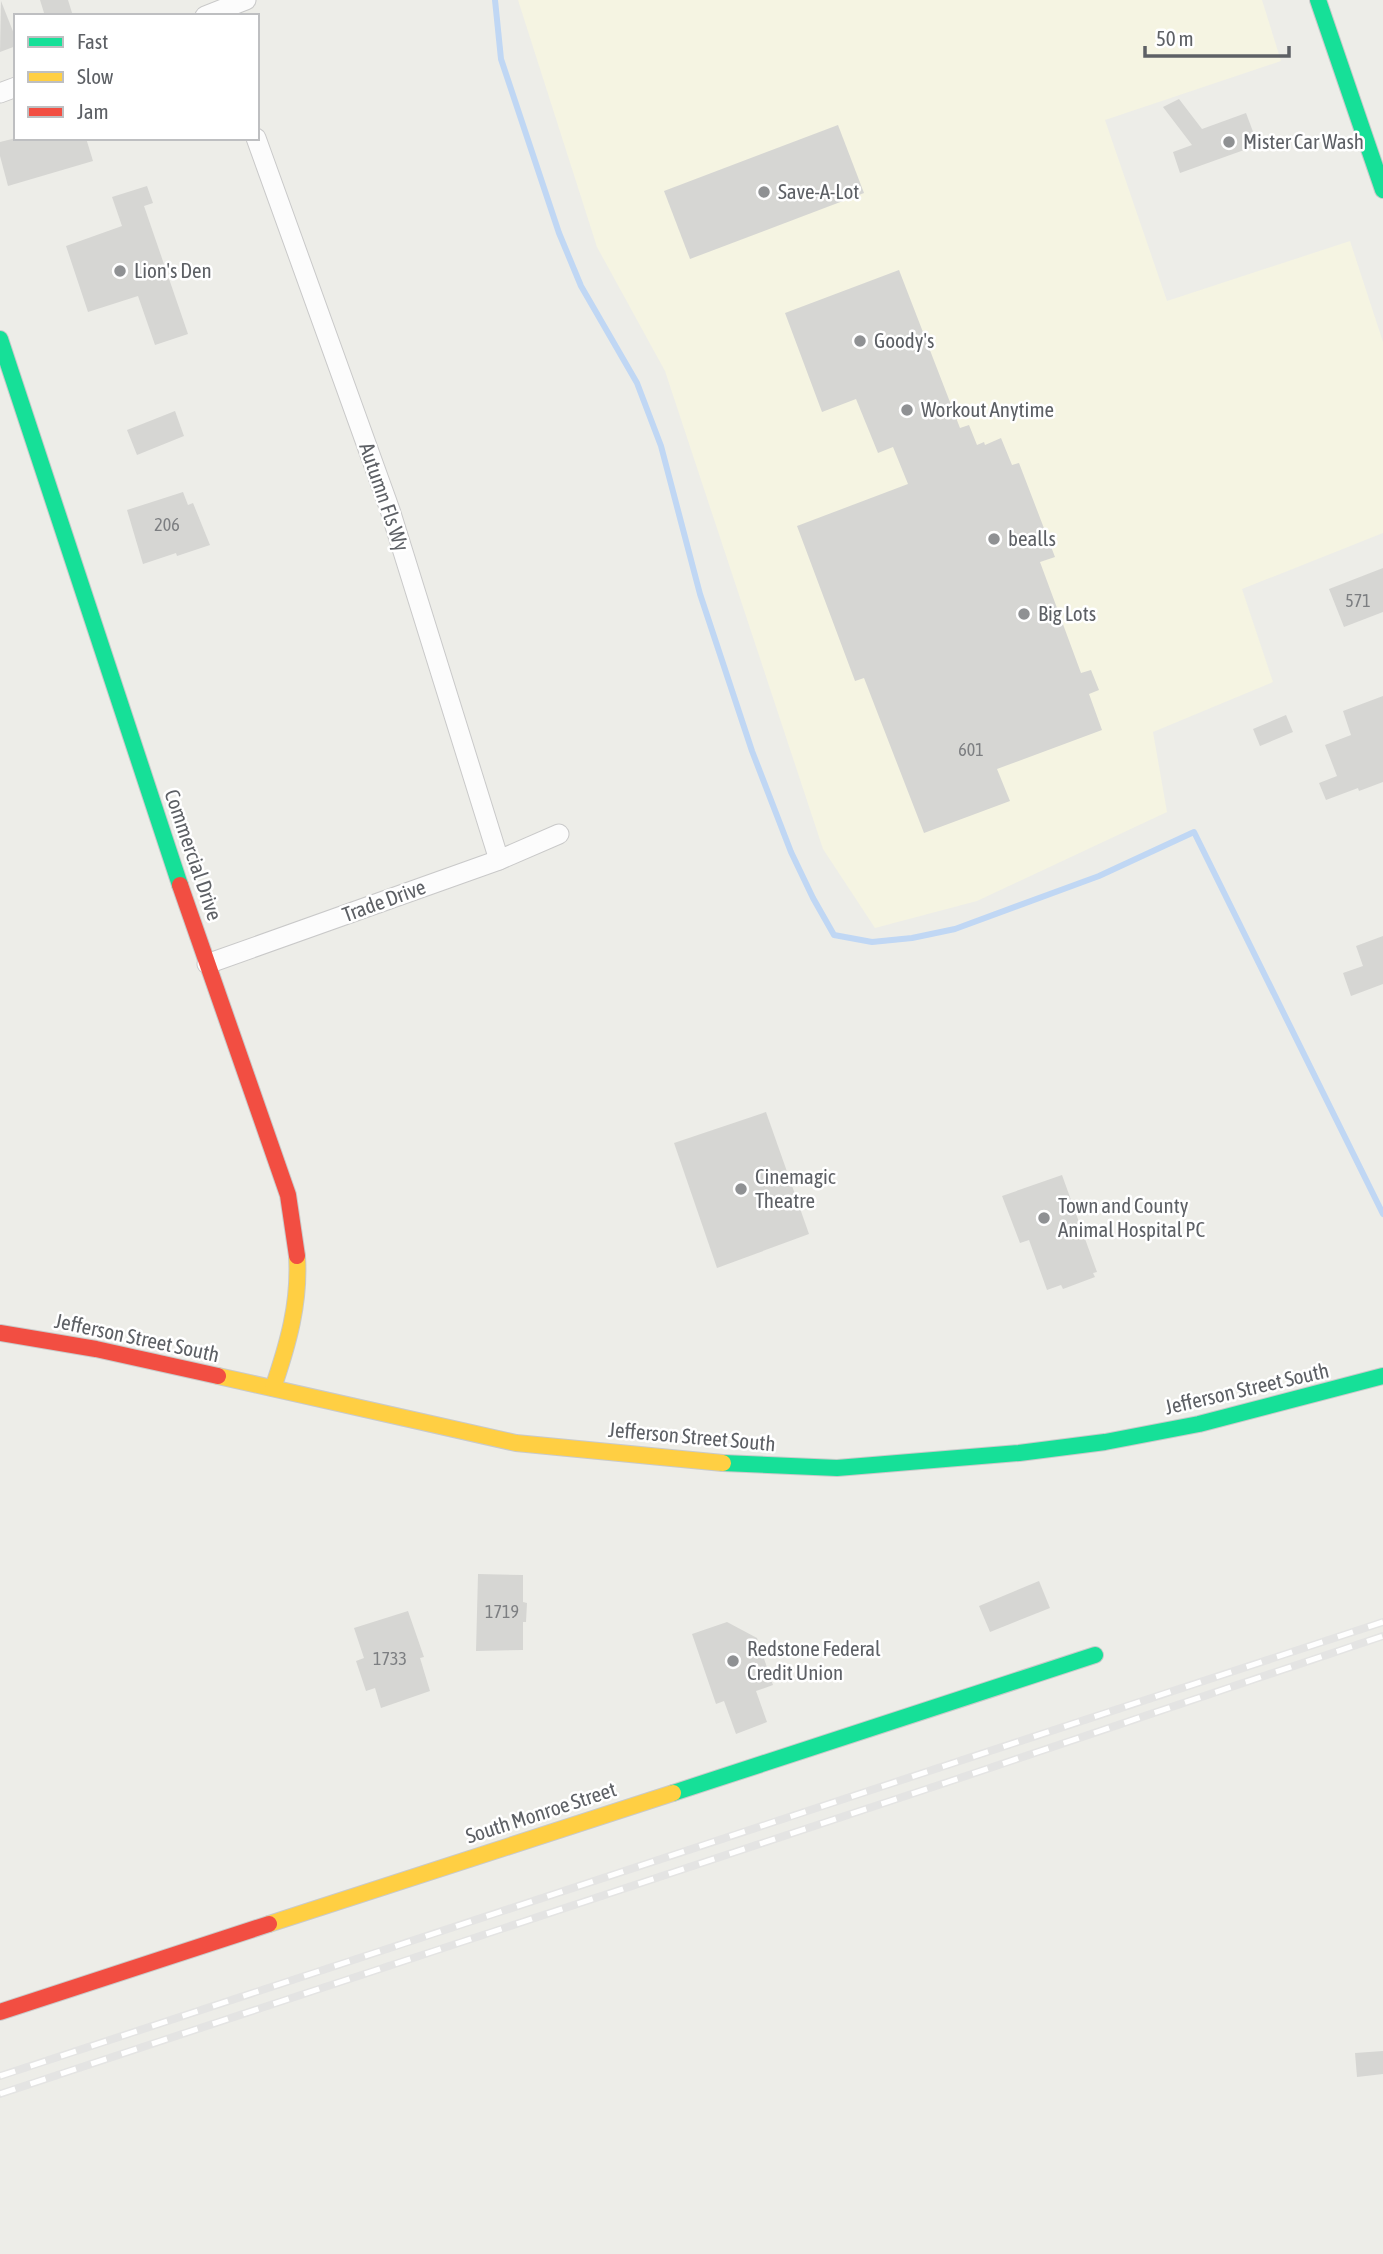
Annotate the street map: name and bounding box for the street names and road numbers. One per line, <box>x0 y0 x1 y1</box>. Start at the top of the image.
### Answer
street label: Autumn Fls Wy <box>355 439 415 554</box>
street label: Commercial Drive <box>160 786 228 923</box>
street label: Trade Drive <box>339 874 428 926</box>
street label: Jefferson Street South <box>53 1308 222 1366</box>
street label: Jefferson Street South <box>1162 1357 1331 1419</box>
street label: Jefferson Street South <box>607 1417 777 1455</box>
street label: South Monroe Street <box>463 1776 619 1848</box>

